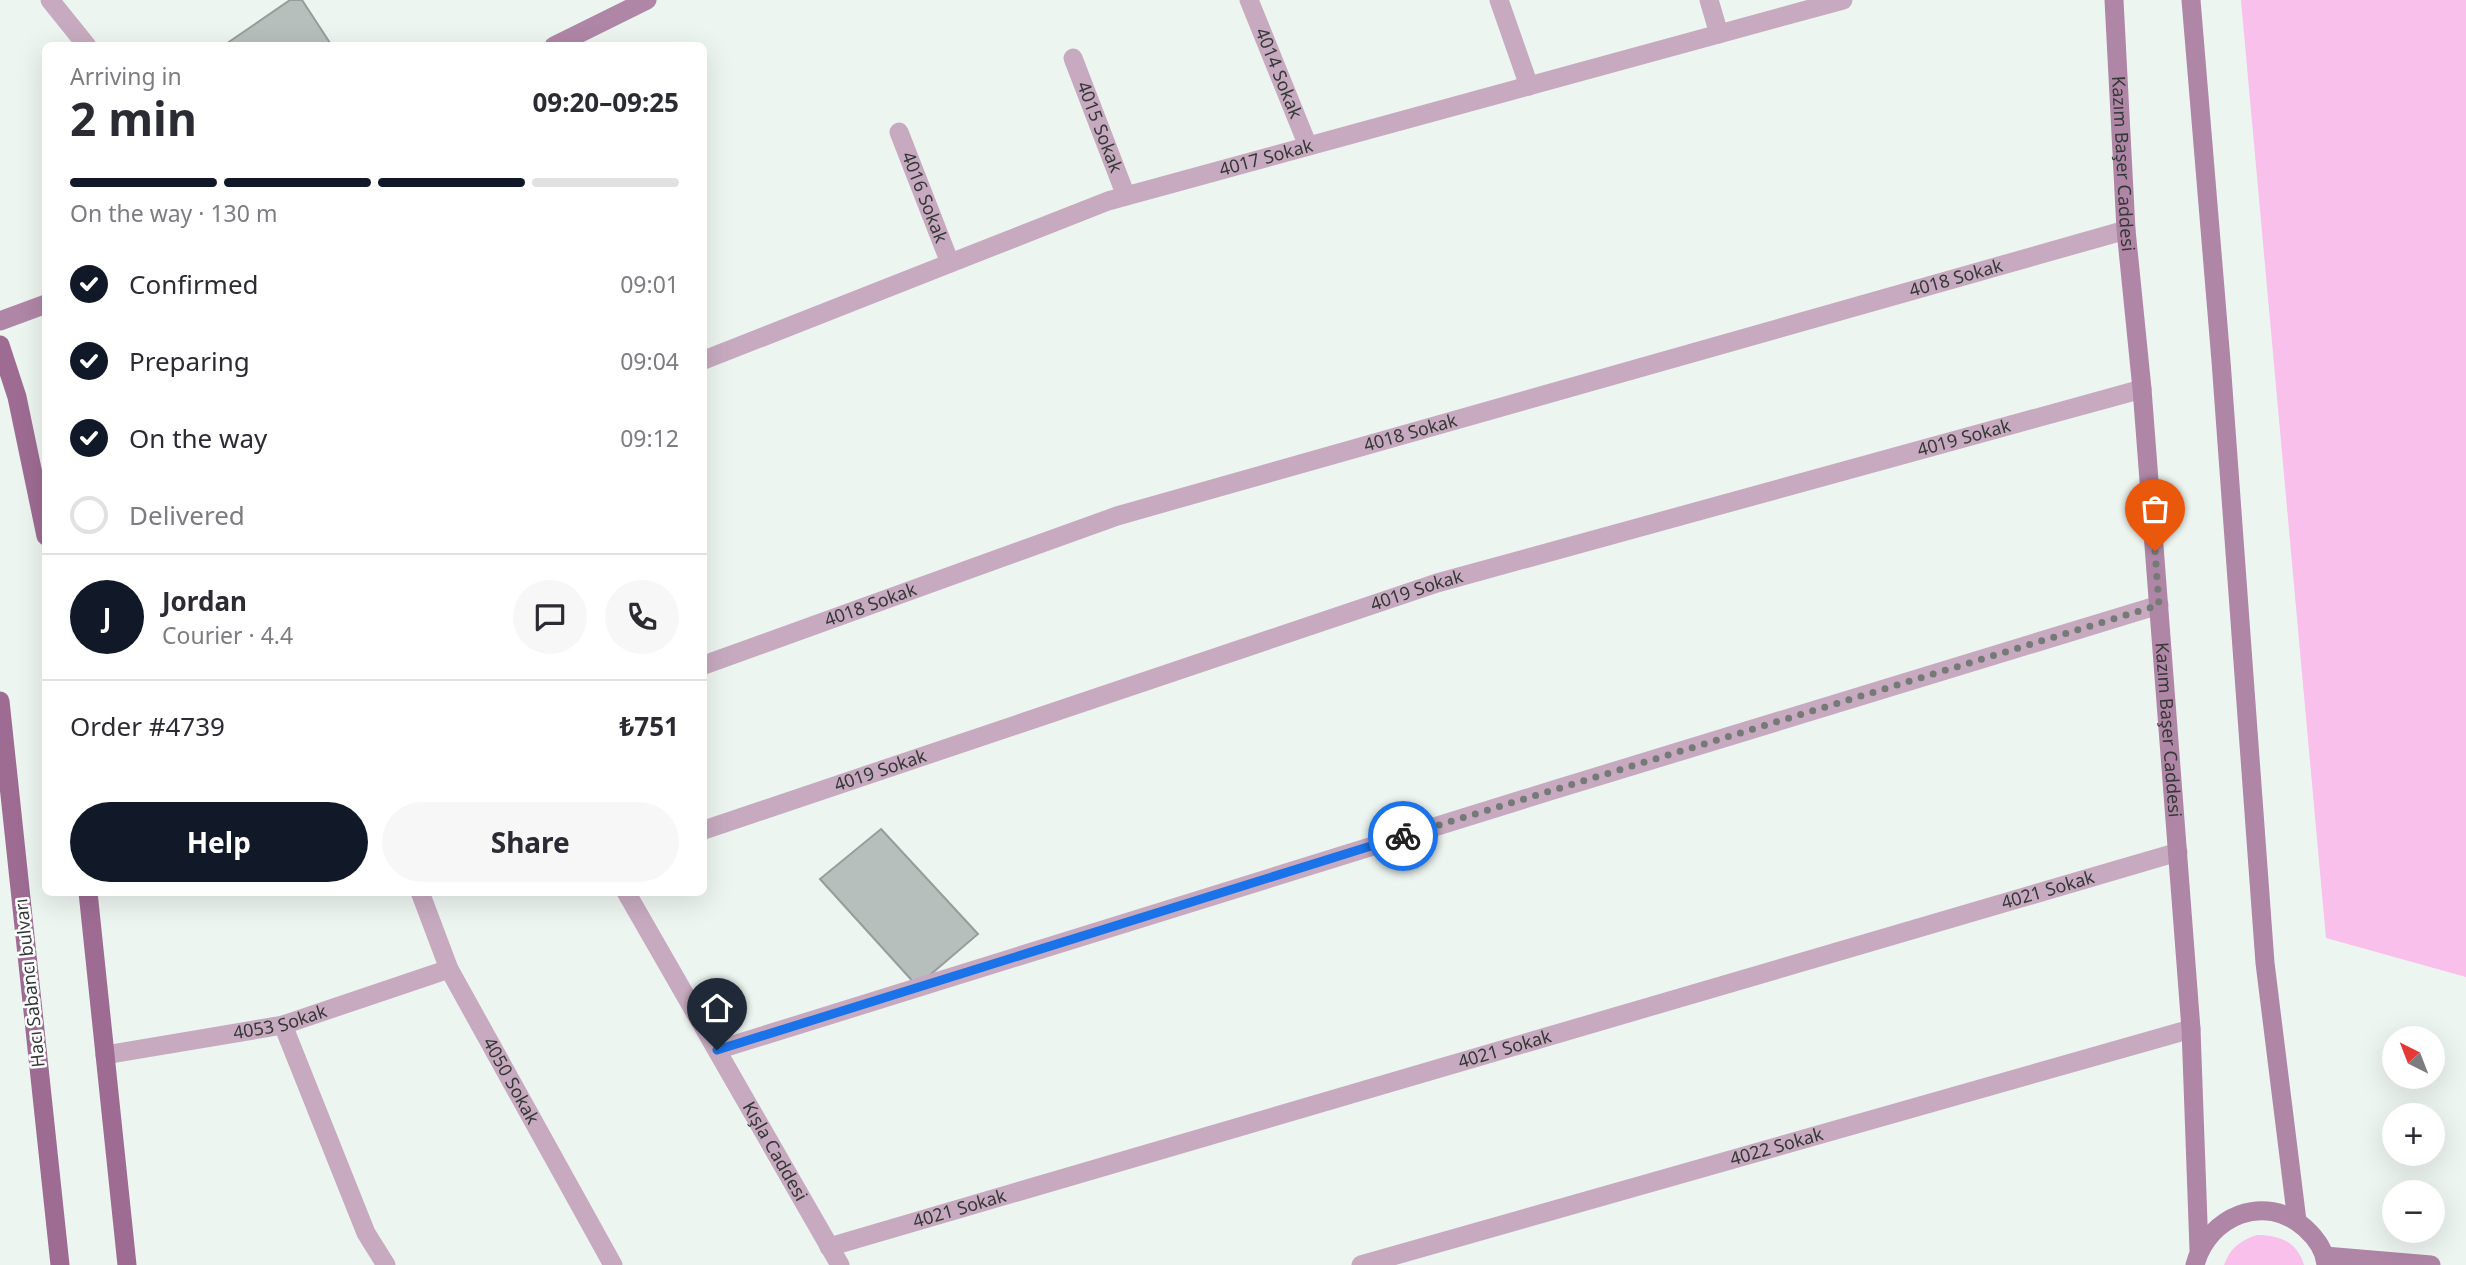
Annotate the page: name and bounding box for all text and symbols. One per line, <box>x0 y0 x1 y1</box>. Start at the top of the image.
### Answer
street label: 4014 Sokak <box>1250 24 1309 122</box>
text: Arriving in <box>70 60 182 92</box>
street label: Kazım Başer Caddesi <box>2107 75 2141 253</box>
street label: 4015 Sokak <box>1072 78 1129 176</box>
text: 09:20–09:25 <box>532 84 679 120</box>
text: 2 min <box>70 87 197 149</box>
street label: 4017 Sokak <box>1216 132 1316 181</box>
street label: 4016 Sokak <box>897 148 954 246</box>
text: On the way · 130 m <box>70 197 277 229</box>
street label: 4018 Sokak <box>1906 253 2005 302</box>
icon: check <box>70 265 108 303</box>
text: Confirmed <box>129 266 259 302</box>
text: 09:01 <box>620 268 679 300</box>
icon: check <box>70 342 108 380</box>
text: Preparing <box>129 343 250 379</box>
text: 09:04 <box>620 345 679 377</box>
street label: 4018 Sokak <box>1361 407 1460 457</box>
street label: 4019 Sokak <box>1914 413 2013 461</box>
icon: check <box>70 419 108 457</box>
text: On the way <box>129 420 267 456</box>
text: 09:12 <box>620 422 679 454</box>
pin <box>2125 479 2185 551</box>
icon: bag <box>2136 490 2174 528</box>
text: Delivered <box>129 497 245 533</box>
street label: 4019 Sokak <box>1367 563 1466 616</box>
street label: 4018 Sokak <box>821 576 920 632</box>
button: chat <box>513 580 587 654</box>
button: phone <box>605 580 679 654</box>
text: Jordan <box>162 583 247 619</box>
text: J <box>103 599 111 635</box>
text: Courier · 4.4 <box>162 619 293 651</box>
street label: Kazım Başer Caddesi <box>2150 641 2188 818</box>
text: Order #4739 <box>70 708 225 744</box>
text: ₺751 <box>620 708 679 744</box>
street label: 4019 Sokak <box>831 743 930 796</box>
courier <box>1368 801 1438 871</box>
button: Help <box>70 802 368 882</box>
button: Share <box>382 802 679 882</box>
icon: bike <box>1384 817 1422 855</box>
street label: 4021 Sokak <box>1998 864 2097 914</box>
street label: Hacı Sabancı bulvarı <box>8 897 50 1069</box>
pin <box>687 978 747 1050</box>
icon: home <box>698 989 736 1027</box>
street label: 4053 Sokak <box>231 998 330 1044</box>
street label: 4021 Sokak <box>1455 1023 1554 1073</box>
north arrow <box>2382 1026 2445 1088</box>
map controls <box>2382 1026 2445 1243</box>
street label: 4050 Sokak <box>478 1032 546 1128</box>
street label: Kışla Caddesi <box>738 1097 814 1205</box>
button: + <box>2382 1103 2445 1166</box>
street label: 4022 Sokak <box>1727 1121 1826 1171</box>
button: − <box>2382 1180 2445 1243</box>
street label: 4021 Sokak <box>910 1183 1009 1233</box>

